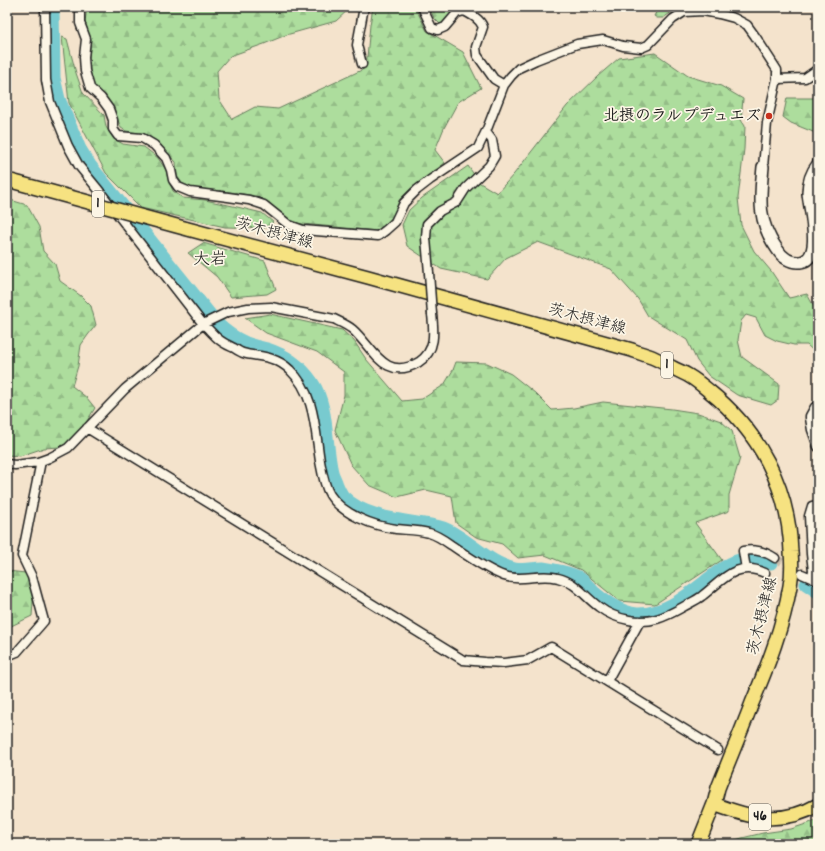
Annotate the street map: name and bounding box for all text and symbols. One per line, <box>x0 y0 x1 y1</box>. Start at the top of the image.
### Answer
place label: 北摂のラルプデュエズ <box>603 105 761 128</box>
marker: 北摂のラルプデュエズ <box>764 111 774 121</box>
road number: 1 <box>92 191 104 217</box>
street label: 茨木摂津線 <box>232 213 316 255</box>
district label: 大岩 <box>193 249 227 273</box>
street label: 茨木摂津線 <box>545 299 629 341</box>
road number: 1 <box>661 352 673 378</box>
street label: 茨木摂津線 <box>742 574 784 658</box>
road number: 46 <box>749 804 771 830</box>

